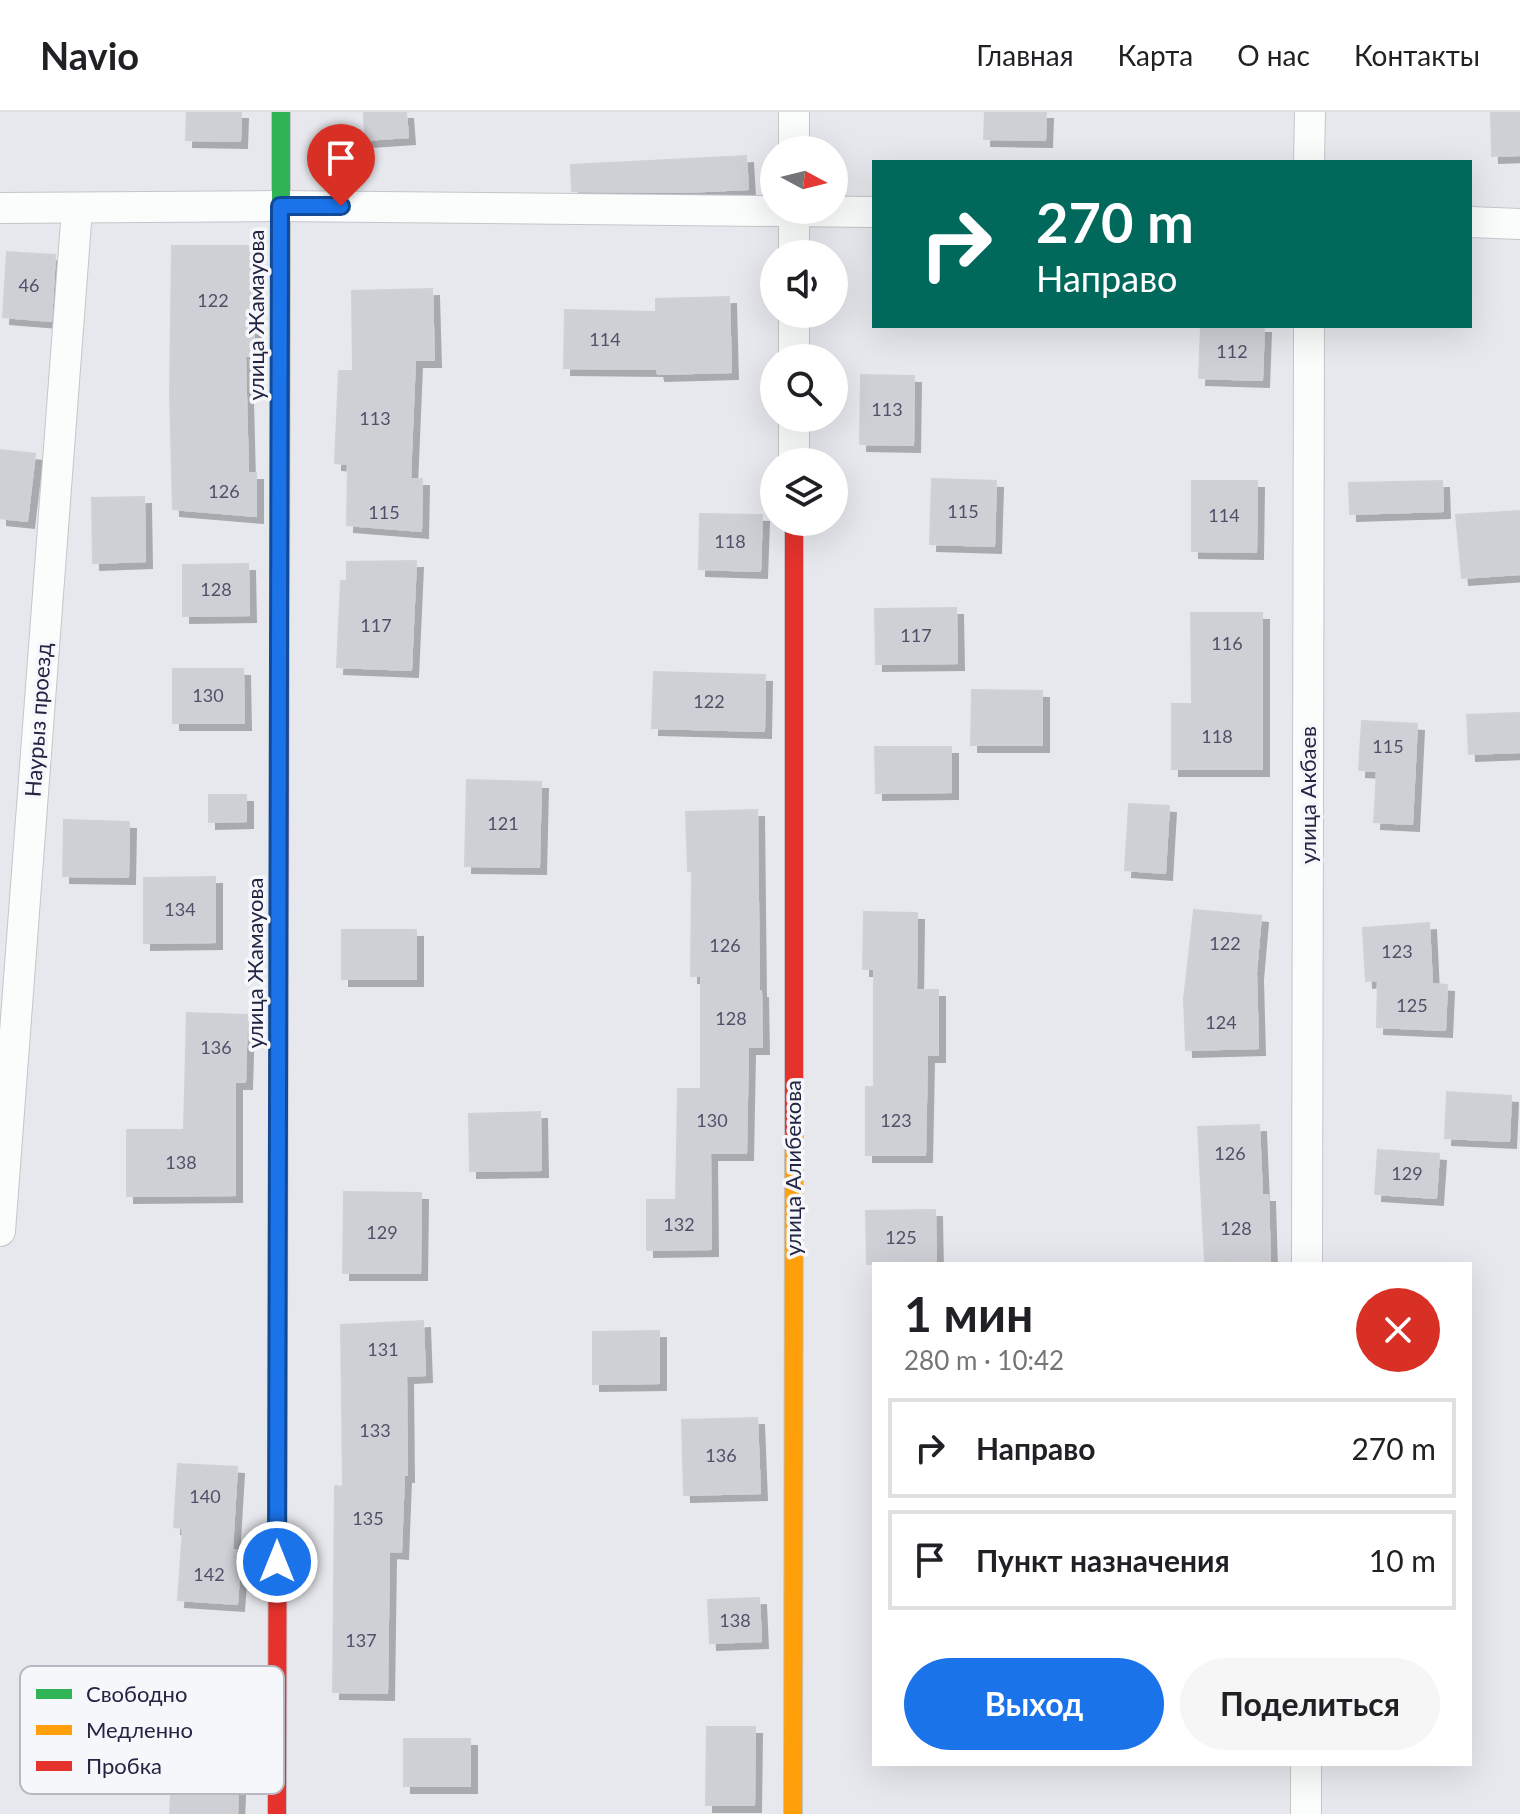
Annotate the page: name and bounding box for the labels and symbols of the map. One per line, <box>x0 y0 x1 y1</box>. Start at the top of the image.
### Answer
pin <box>307 124 375 206</box>
north arrow <box>760 136 848 224</box>
street label: улица Жамауова <box>242 230 269 400</box>
house number: 46 <box>19 274 39 296</box>
house number: 122 <box>197 289 229 311</box>
house number: 114 <box>589 328 621 350</box>
house number: 112 <box>1216 340 1248 362</box>
house number: 113 <box>871 398 903 420</box>
house number: 113 <box>359 407 391 429</box>
house number: 126 <box>208 480 240 502</box>
house number: 115 <box>947 500 979 522</box>
house number: 115 <box>368 501 400 523</box>
house number: 114 <box>1208 504 1240 526</box>
house number: 118 <box>714 530 746 552</box>
house number: 128 <box>200 578 232 600</box>
house number: 117 <box>360 614 392 636</box>
house number: 117 <box>900 624 932 646</box>
house number: 116 <box>1211 632 1243 654</box>
street label: Наурыз проезд <box>19 642 56 798</box>
house number: 130 <box>192 684 224 706</box>
house number: 122 <box>693 690 725 712</box>
house number: 118 <box>1201 725 1233 747</box>
street label: улица Акбаев <box>1294 726 1321 864</box>
house number: 115 <box>1372 735 1404 757</box>
house number: 121 <box>487 812 519 834</box>
street label: улица Жамауова <box>241 878 268 1048</box>
house number: 134 <box>164 898 196 920</box>
house number: 122 <box>1209 932 1241 954</box>
house number: 126 <box>709 934 741 956</box>
house number: 123 <box>1381 940 1413 962</box>
house number: 125 <box>1396 994 1428 1016</box>
house number: 128 <box>715 1007 747 1029</box>
house number: 124 <box>1205 1011 1237 1033</box>
house number: 136 <box>200 1036 232 1058</box>
street label: улица Алибекова <box>779 1080 806 1256</box>
house number: 130 <box>696 1109 728 1131</box>
house number: 123 <box>880 1109 912 1131</box>
house number: 126 <box>1214 1142 1246 1164</box>
house number: 138 <box>165 1151 197 1173</box>
house number: 129 <box>1391 1162 1423 1184</box>
house number: 132 <box>663 1213 695 1235</box>
house number: 128 <box>1220 1217 1252 1239</box>
house number: 129 <box>366 1221 398 1243</box>
house number: 125 <box>885 1226 917 1248</box>
house number: 131 <box>367 1338 399 1360</box>
house number: 133 <box>359 1419 391 1441</box>
house number: 136 <box>705 1444 737 1466</box>
house number: 140 <box>189 1485 221 1507</box>
house number: 135 <box>352 1507 384 1529</box>
position arrow <box>235 1520 319 1604</box>
house number: 142 <box>193 1563 225 1585</box>
house number: 138 <box>719 1609 751 1631</box>
house number: 137 <box>345 1629 377 1651</box>
legend <box>20 1666 284 1794</box>
text: Свободно <box>86 1680 187 1707</box>
text: Медленно <box>86 1716 193 1743</box>
text: Пробка <box>86 1752 162 1779</box>

